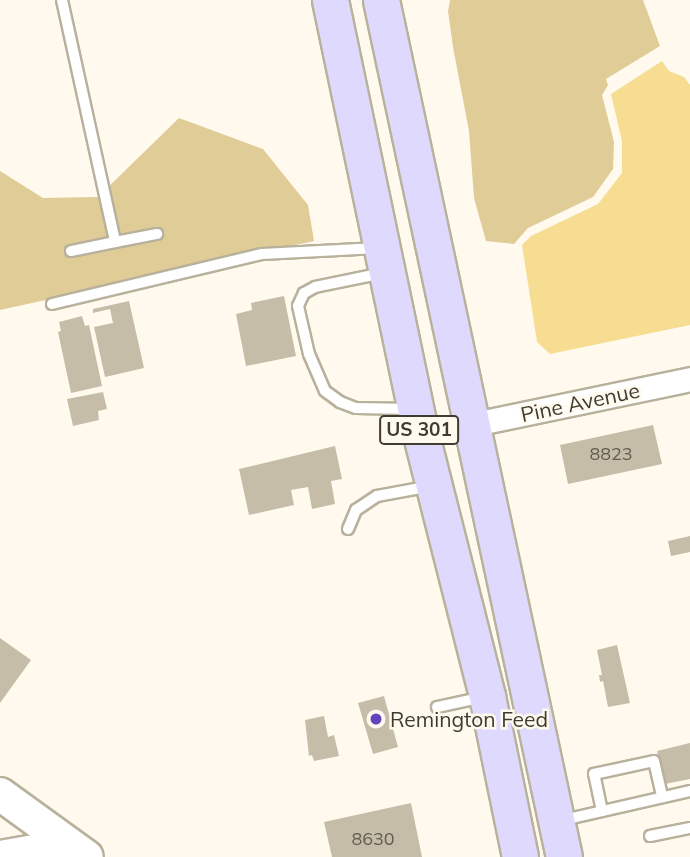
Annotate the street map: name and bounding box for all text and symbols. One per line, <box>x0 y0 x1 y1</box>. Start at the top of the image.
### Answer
street label: Pine Avenue <box>518 377 642 427</box>
road number: US 301 <box>379 414 459 446</box>
house number: 8823 <box>589 443 633 465</box>
place label: Remington Feed <box>390 706 548 732</box>
marker: Remington Feed <box>368 711 384 727</box>
house number: 8630 <box>351 828 395 850</box>

